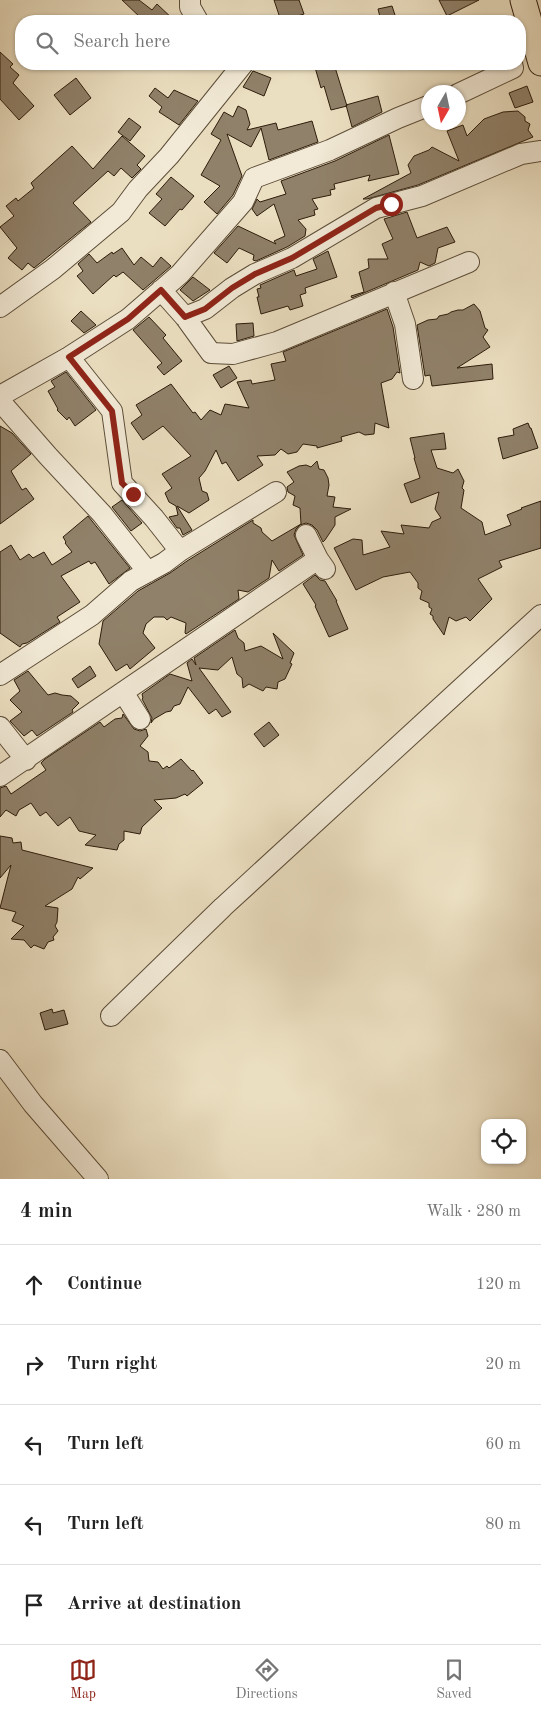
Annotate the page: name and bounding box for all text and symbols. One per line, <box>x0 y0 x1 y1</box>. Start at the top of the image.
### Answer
search box <box>15 15 526 70</box>
icon: search <box>33 29 61 57</box>
text: Search here <box>73 33 170 52</box>
north arrow <box>421 85 466 130</box>
route start <box>380 193 403 216</box>
route end <box>122 483 145 506</box>
map controls <box>481 1119 526 1164</box>
button: locate <box>481 1119 526 1164</box>
text: 4 min <box>20 1201 73 1222</box>
text: Walk · 280 m <box>426 1204 521 1220</box>
icon: ahead <box>20 1271 48 1299</box>
text: Continue <box>67 1275 142 1294</box>
text: 120 m <box>476 1277 521 1293</box>
icon: right <box>20 1351 48 1379</box>
text: Turn right <box>67 1355 157 1374</box>
text: 20 m <box>485 1357 521 1373</box>
icon: left <box>20 1431 48 1459</box>
text: Turn left <box>67 1435 144 1454</box>
text: 60 m <box>485 1437 521 1453</box>
icon: left <box>20 1511 48 1539</box>
text: Turn left <box>67 1515 144 1534</box>
text: 80 m <box>485 1517 521 1533</box>
icon: arrive <box>20 1591 48 1619</box>
text: Arrive at destination <box>67 1595 241 1614</box>
tab: Map <box>69 1656 97 1703</box>
tab: Directions <box>236 1656 298 1703</box>
tab: Saved <box>436 1656 472 1703</box>

